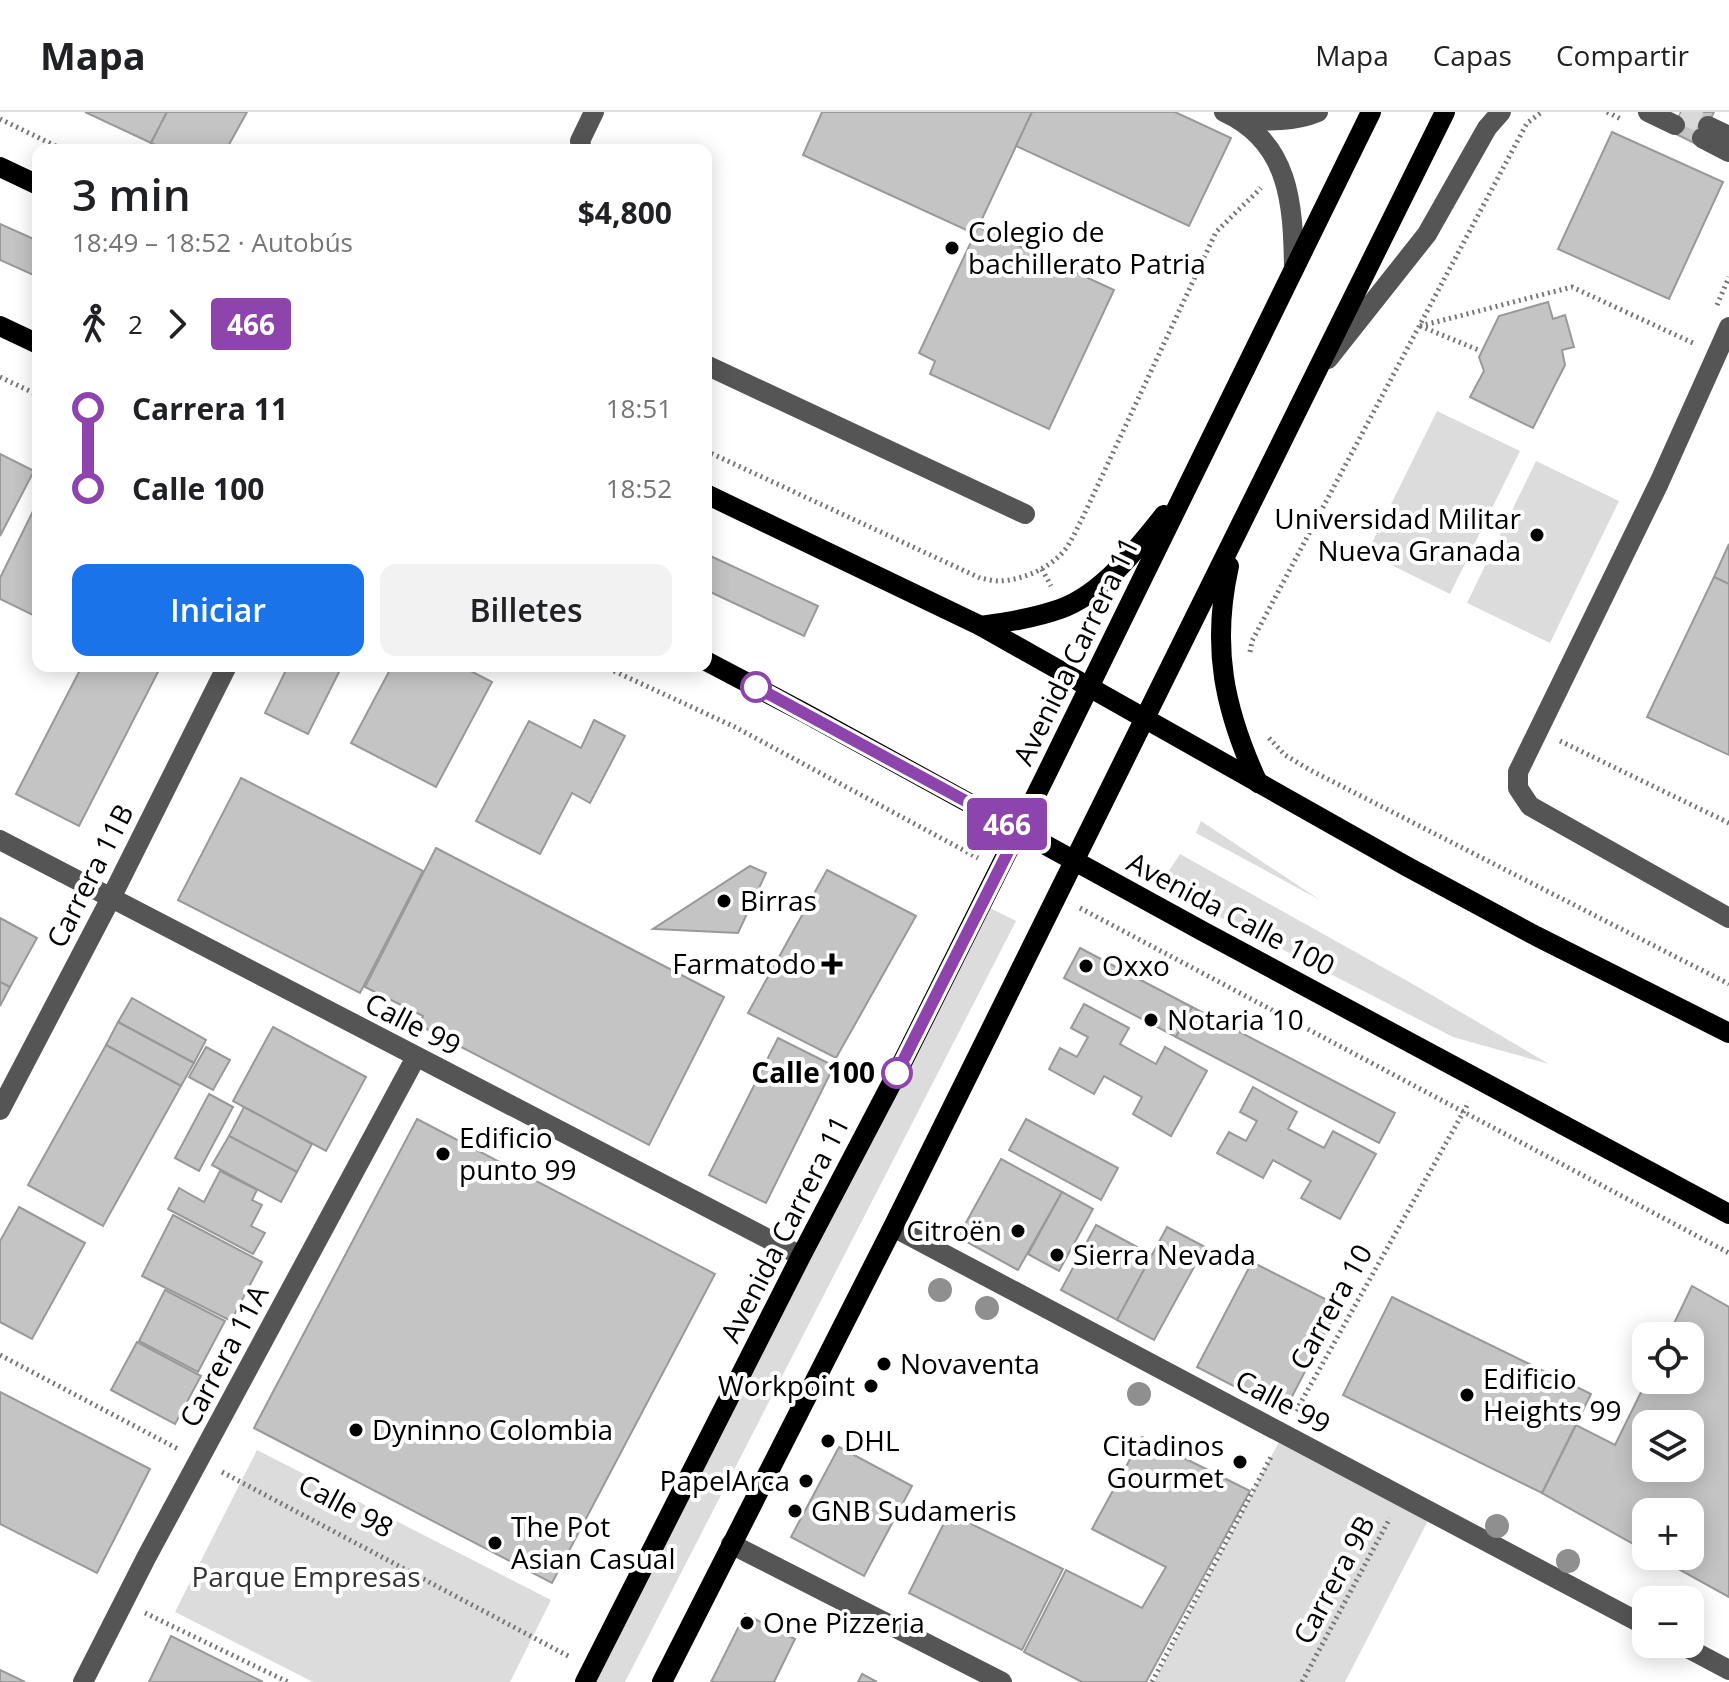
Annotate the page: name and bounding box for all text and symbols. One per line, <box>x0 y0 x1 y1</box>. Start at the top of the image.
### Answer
text: Mapa <box>40 29 146 81</box>
text: Mapa <box>1315 36 1389 74</box>
text: Capas <box>1433 36 1512 74</box>
text: Compartir <box>1556 36 1689 74</box>
text: 3 min <box>72 164 191 224</box>
text: $4,800 <box>578 192 672 233</box>
place label: Colegio de bachillerato Patria <box>968 212 1206 282</box>
text: 18:49 – 18:52 · Autobús <box>72 224 353 260</box>
marker: Colegio de bachillerato Patria <box>943 239 961 257</box>
icon: walk <box>72 302 116 346</box>
icon: forward <box>155 302 199 346</box>
text: 466 <box>227 305 275 343</box>
text: 2 <box>128 306 143 342</box>
text: Carrera 11 <box>132 388 288 429</box>
text: 18:51 <box>606 390 672 426</box>
text: Calle 100 <box>132 468 265 509</box>
text: 18:52 <box>606 470 672 506</box>
place label: Universidad Militar Nueva Granada <box>1274 499 1522 569</box>
marker: Universidad Militar Nueva Granada <box>1528 526 1546 544</box>
street label: Avenida Carrera 11 <box>1003 530 1147 771</box>
button: Iniciar <box>72 564 364 656</box>
button: Billetes <box>380 564 672 656</box>
unlabelled marker <box>741 672 771 702</box>
street label: Carrera 11B <box>37 797 141 954</box>
line badge: 466 <box>961 798 1053 850</box>
text: 466 <box>983 805 1031 843</box>
street label: Avenida Calle 100 <box>1121 842 1342 984</box>
place label: Birras <box>740 881 817 919</box>
marker: Birras <box>715 892 733 910</box>
place label: Farmatodo <box>672 944 816 982</box>
place label: Oxxo <box>1102 946 1170 984</box>
marker: Farmatodo <box>823 955 841 973</box>
marker: Oxxo <box>1077 957 1095 975</box>
street label: Calle 99 <box>359 983 468 1063</box>
place label: Notaria 10 <box>1167 1000 1304 1038</box>
marker: Notaria 10 <box>1142 1011 1160 1029</box>
place label: Calle 100 <box>751 1053 875 1091</box>
marker: Calle 100 <box>882 1058 912 1088</box>
street label: Avenida Carrera 11 <box>710 1109 858 1348</box>
place label: Edificio punto 99 <box>459 1118 577 1188</box>
marker: Edificio punto 99 <box>434 1145 452 1163</box>
place label: Citroën <box>906 1211 1002 1249</box>
marker: Citroën <box>1009 1222 1027 1240</box>
place label: Sierra Nevada <box>1073 1235 1256 1273</box>
street label: Carrera 10 <box>1280 1237 1380 1376</box>
marker: Sierra Nevada <box>1048 1246 1066 1264</box>
street label: Carrera 11A <box>170 1278 277 1433</box>
map controls <box>1632 1322 1704 1658</box>
button: locate <box>1632 1322 1704 1394</box>
place label: Novaventa <box>900 1344 1040 1382</box>
marker: Novaventa <box>875 1355 893 1373</box>
place label: Edificio Heights 99 <box>1483 1359 1621 1429</box>
street label: Calle 99 <box>1229 1360 1338 1442</box>
place label: Workpoint <box>718 1366 855 1404</box>
marker: Workpoint <box>862 1377 880 1395</box>
marker: Edificio Heights 99 <box>1458 1386 1476 1404</box>
place label: Dyninno Colombia <box>372 1410 613 1448</box>
button: layers <box>1632 1410 1704 1482</box>
marker: Dyninno Colombia <box>347 1421 365 1439</box>
place label: DHL <box>844 1421 900 1459</box>
place label: Citadinos Gourmet <box>1102 1426 1224 1496</box>
marker: DHL <box>819 1432 837 1450</box>
marker: Citadinos Gourmet <box>1231 1453 1249 1471</box>
place label: PapelArca <box>660 1461 790 1499</box>
street label: Calle 98 <box>292 1464 401 1546</box>
marker: PapelArca <box>797 1472 815 1490</box>
place label: GNB Sudameris <box>811 1491 1017 1529</box>
button: + <box>1632 1498 1704 1570</box>
marker: GNB Sudameris <box>786 1502 804 1520</box>
place label: The Pot Asian Casual <box>511 1507 675 1577</box>
street label: Carrera 9B <box>1283 1509 1383 1650</box>
marker: The Pot Asian Casual <box>486 1534 504 1552</box>
park label: Parque Empresas <box>191 1557 421 1595</box>
button: − <box>1632 1586 1704 1658</box>
place label: One Pizzeria <box>763 1603 925 1641</box>
marker: One Pizzeria <box>738 1614 756 1632</box>

